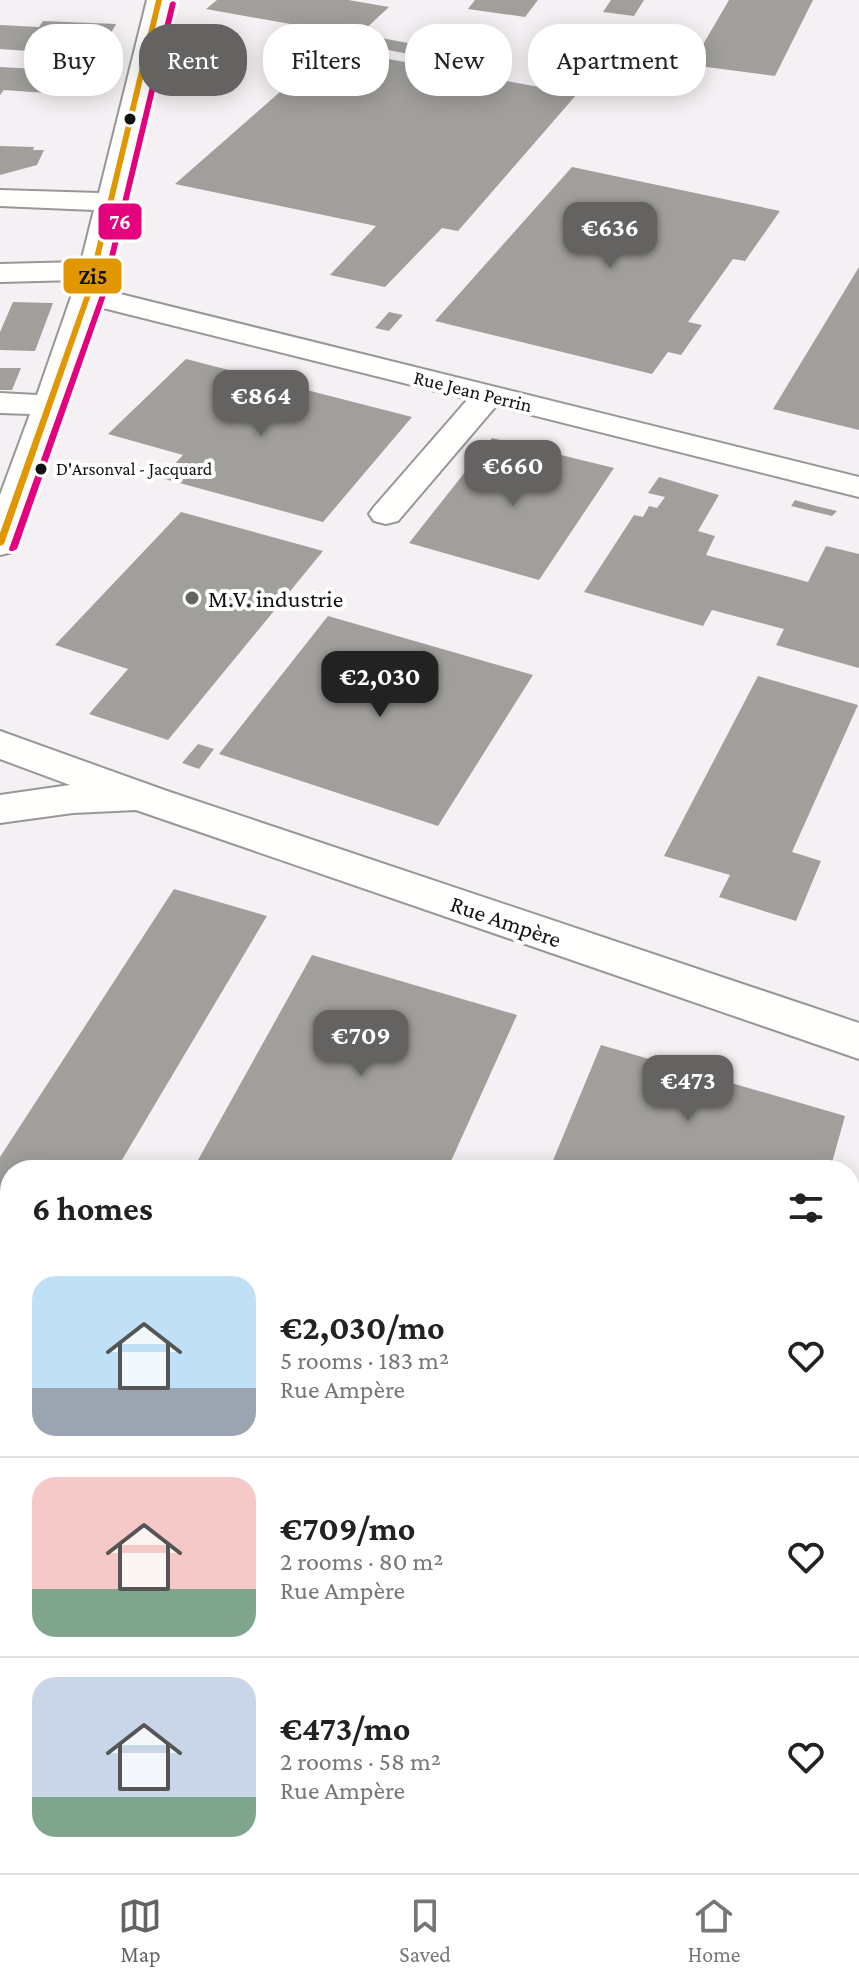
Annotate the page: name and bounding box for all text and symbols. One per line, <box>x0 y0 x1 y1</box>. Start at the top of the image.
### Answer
chip: Buy <box>24 24 123 96</box>
chip: Rent <box>139 24 247 96</box>
chip: Filters <box>263 24 389 96</box>
chip: New <box>405 24 512 96</box>
chip: Apartment <box>528 24 706 96</box>
unlabelled marker <box>122 111 138 127</box>
line badge: 76 <box>97 202 143 241</box>
pin: €636 <box>563 202 657 270</box>
text: 76 <box>109 209 131 234</box>
text: €636 <box>581 213 639 242</box>
line badge: Zi5 <box>62 257 123 295</box>
text: Zi5 <box>78 264 108 289</box>
street label: Rue Jean Perrin <box>411 366 535 417</box>
pin: €864 <box>214 370 308 438</box>
text: €864 <box>231 381 291 410</box>
pin: €660 <box>466 440 560 508</box>
text: €660 <box>482 451 544 480</box>
place label: D'Arsonval - Jacquard <box>56 459 213 479</box>
marker: D'Arsonval - Jacquard <box>33 461 49 477</box>
place label: M.V. industrie <box>208 585 343 612</box>
marker: M.V. industrie <box>183 589 201 607</box>
pin: €2,030 <box>315 651 445 719</box>
text: €2,030 <box>339 662 421 691</box>
street label: Rue Ampère <box>447 889 565 953</box>
pin: €709 <box>314 1010 408 1078</box>
text: €709 <box>331 1021 391 1050</box>
pin: €473 <box>641 1055 735 1123</box>
text: €473 <box>660 1066 716 1095</box>
icon: filters <box>784 1186 828 1230</box>
text: 6 homes <box>32 1190 153 1227</box>
icon: home <box>96 1308 192 1404</box>
text: €2,030/mo <box>280 1309 445 1346</box>
icon: heart <box>784 1334 828 1378</box>
text: 5 rooms · 183 m² <box>280 1346 449 1375</box>
text: Rue Ampère <box>280 1375 405 1404</box>
icon: home <box>96 1509 192 1605</box>
text: €709/mo <box>280 1510 415 1547</box>
icon: heart <box>784 1535 828 1579</box>
text: 2 rooms · 80 m² <box>280 1547 443 1576</box>
text: Rue Ampère <box>280 1576 405 1605</box>
icon: home <box>96 1709 192 1805</box>
text: €473/mo <box>280 1710 410 1747</box>
icon: heart <box>784 1735 828 1779</box>
text: 2 rooms · 58 m² <box>280 1747 441 1776</box>
text: Rue Ampère <box>280 1776 405 1805</box>
tab: Map <box>118 1894 162 1967</box>
tab: Saved <box>399 1894 451 1967</box>
tab: Home <box>688 1894 741 1967</box>

